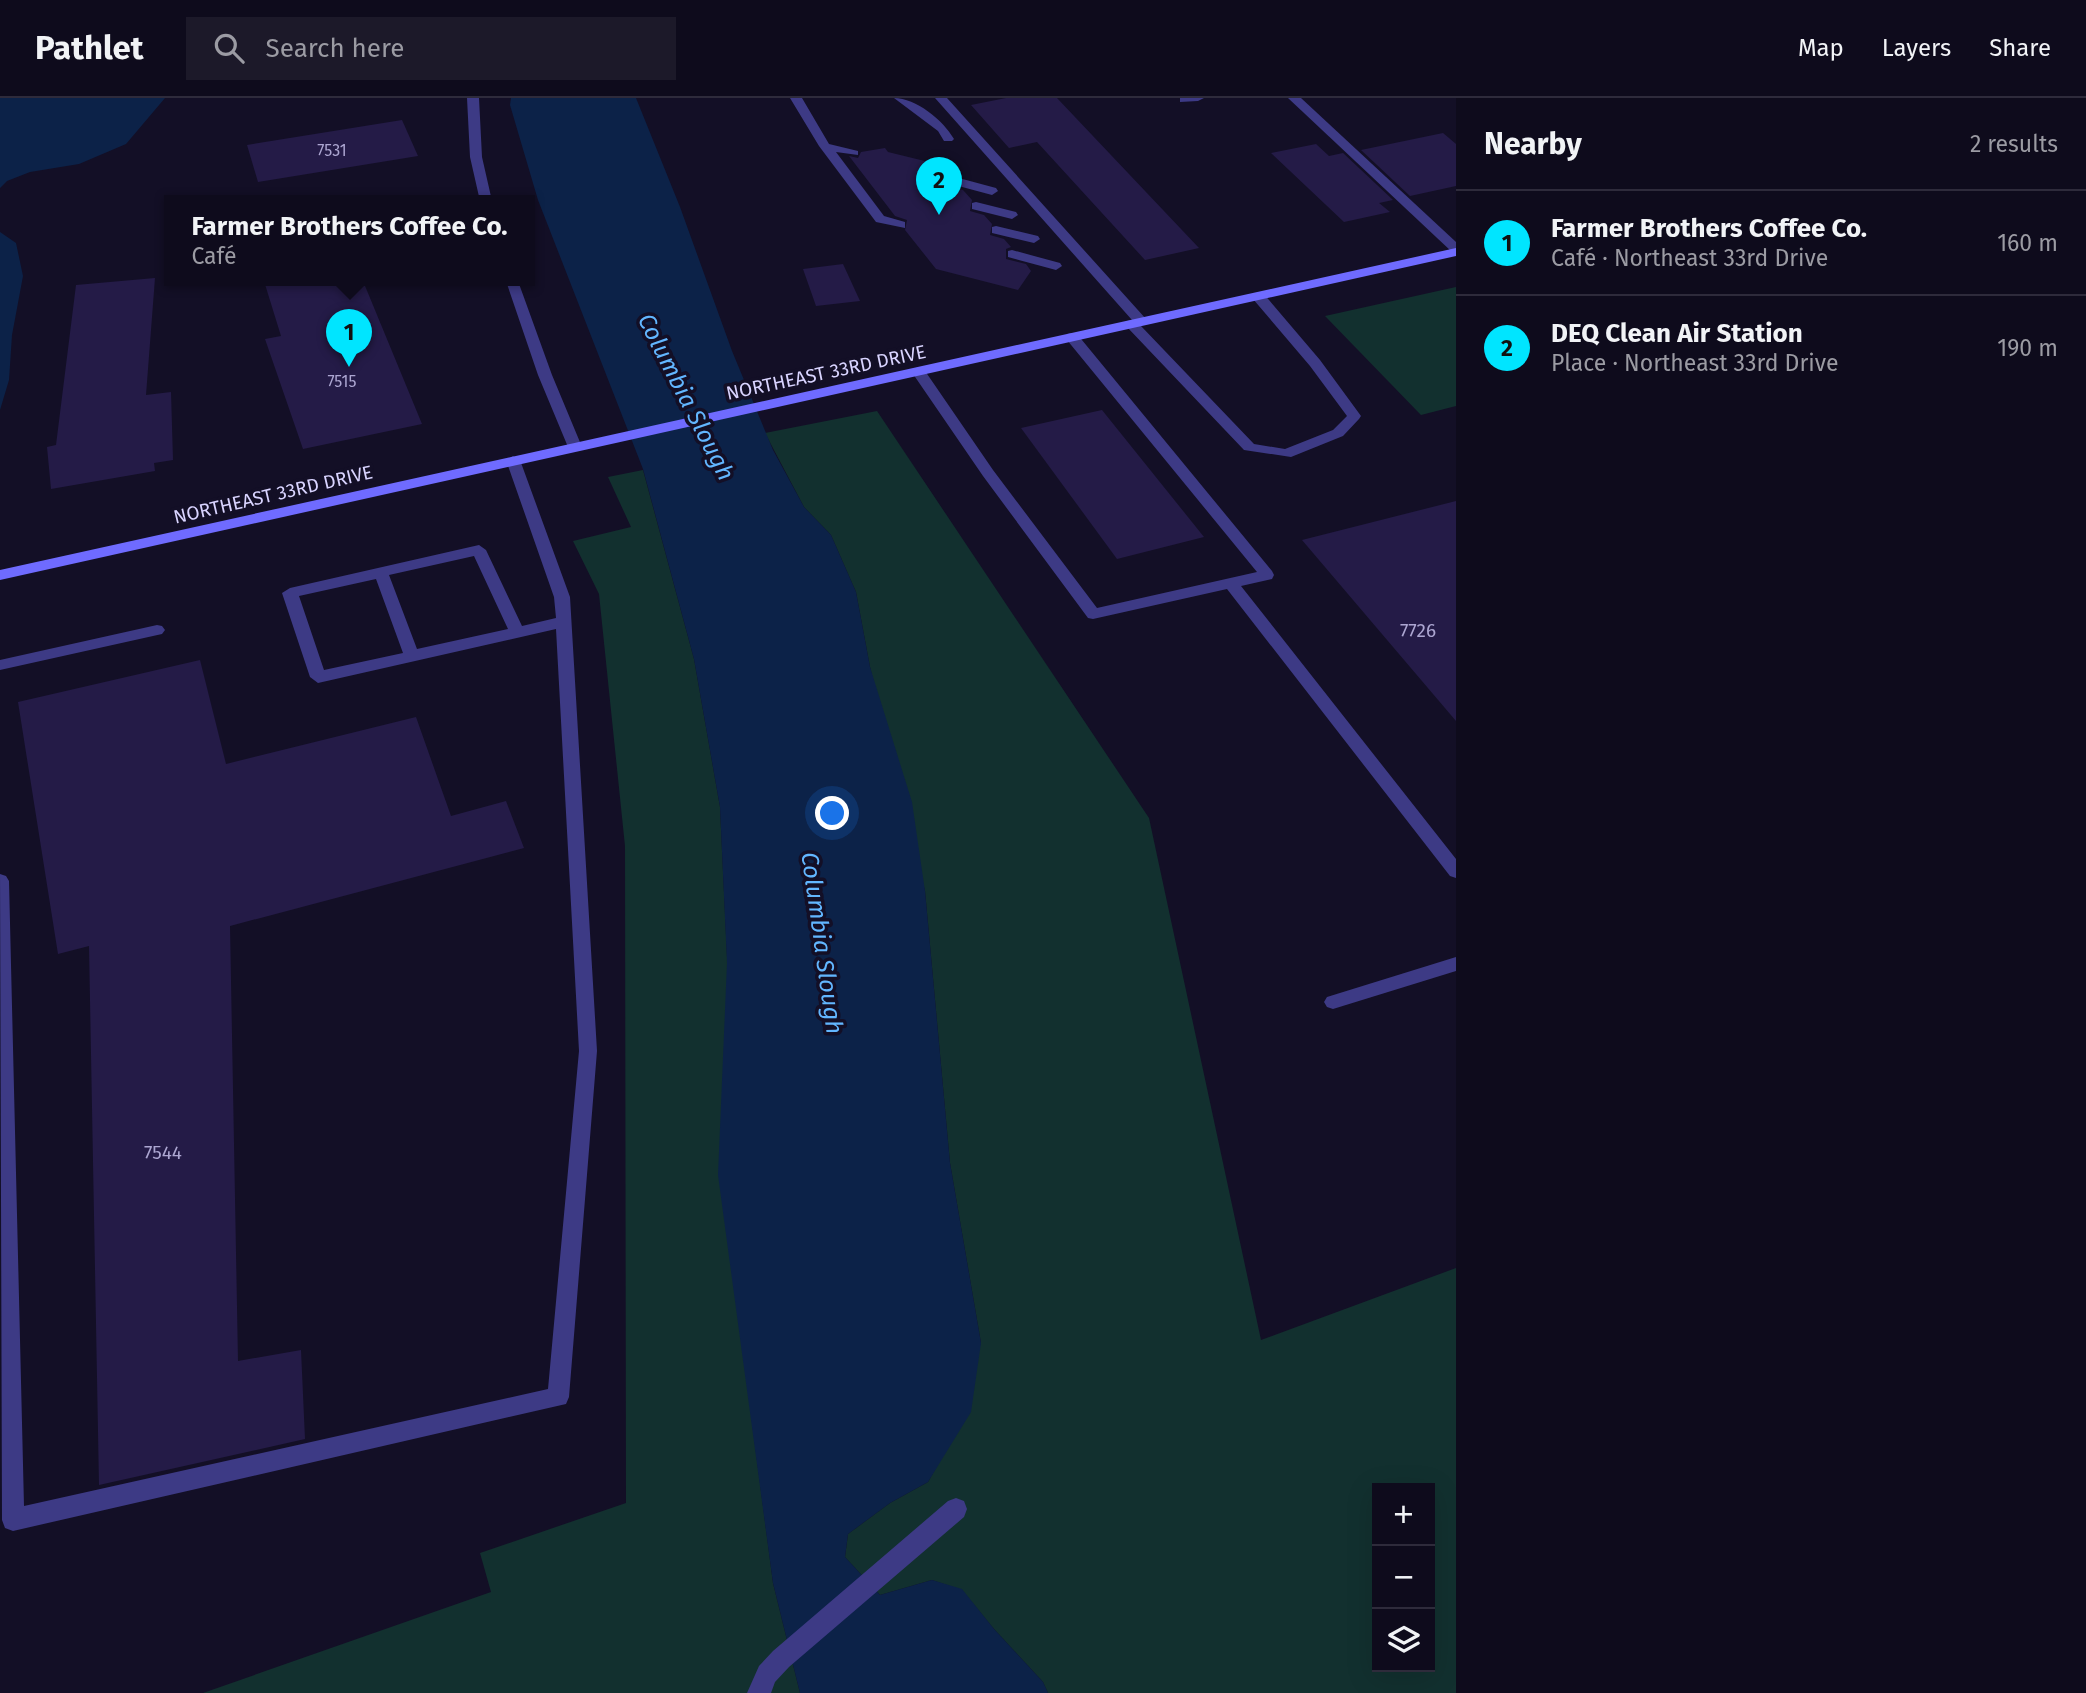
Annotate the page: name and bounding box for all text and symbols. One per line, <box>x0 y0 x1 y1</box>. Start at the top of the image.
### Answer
search box <box>186 17 676 80</box>
text: Pathlet <box>35 28 144 68</box>
icon: search <box>210 29 248 67</box>
text: Search here <box>266 33 404 64</box>
text: Map <box>1798 34 1844 62</box>
text: Layers <box>1882 34 1951 62</box>
text: Share <box>1989 34 2051 62</box>
text: Nearby <box>1484 126 1582 162</box>
text: 2 results <box>1970 130 2058 158</box>
house number: 7531 <box>317 141 347 160</box>
pin: 2 <box>916 157 962 215</box>
popup <box>164 195 535 286</box>
text: Farmer Brothers Coffee Co. <box>191 211 508 242</box>
text: Farmer Brothers Coffee Co. <box>1551 213 1867 244</box>
text: 1 <box>1502 229 1512 257</box>
text: 160 m <box>1997 229 2058 257</box>
text: Café <box>191 242 237 270</box>
text: Café · Northeast 33rd Drive <box>1551 244 1828 272</box>
pin: 1 <box>326 309 372 367</box>
water label: Columbia Slough <box>632 309 740 485</box>
text: DEQ Clean Air Station <box>1551 318 1803 349</box>
text: 2 <box>1501 334 1513 362</box>
text: 190 m <box>1997 334 2058 362</box>
street label: NORTHEAST 33RD DRIVE <box>724 340 928 405</box>
text: Place · Northeast 33rd Drive <box>1551 349 1839 377</box>
house number: 7515 <box>327 372 357 391</box>
street label: NORTHEAST 33RD DRIVE <box>171 460 375 529</box>
house number: 7726 <box>1400 619 1436 642</box>
your location <box>815 796 849 830</box>
water label: Columbia Slough <box>795 850 849 1036</box>
house number: 7544 <box>144 1141 182 1164</box>
map controls <box>1372 1483 1435 1672</box>
button: + <box>1372 1483 1435 1546</box>
button: − <box>1372 1546 1435 1609</box>
button: layers <box>1372 1609 1435 1672</box>

